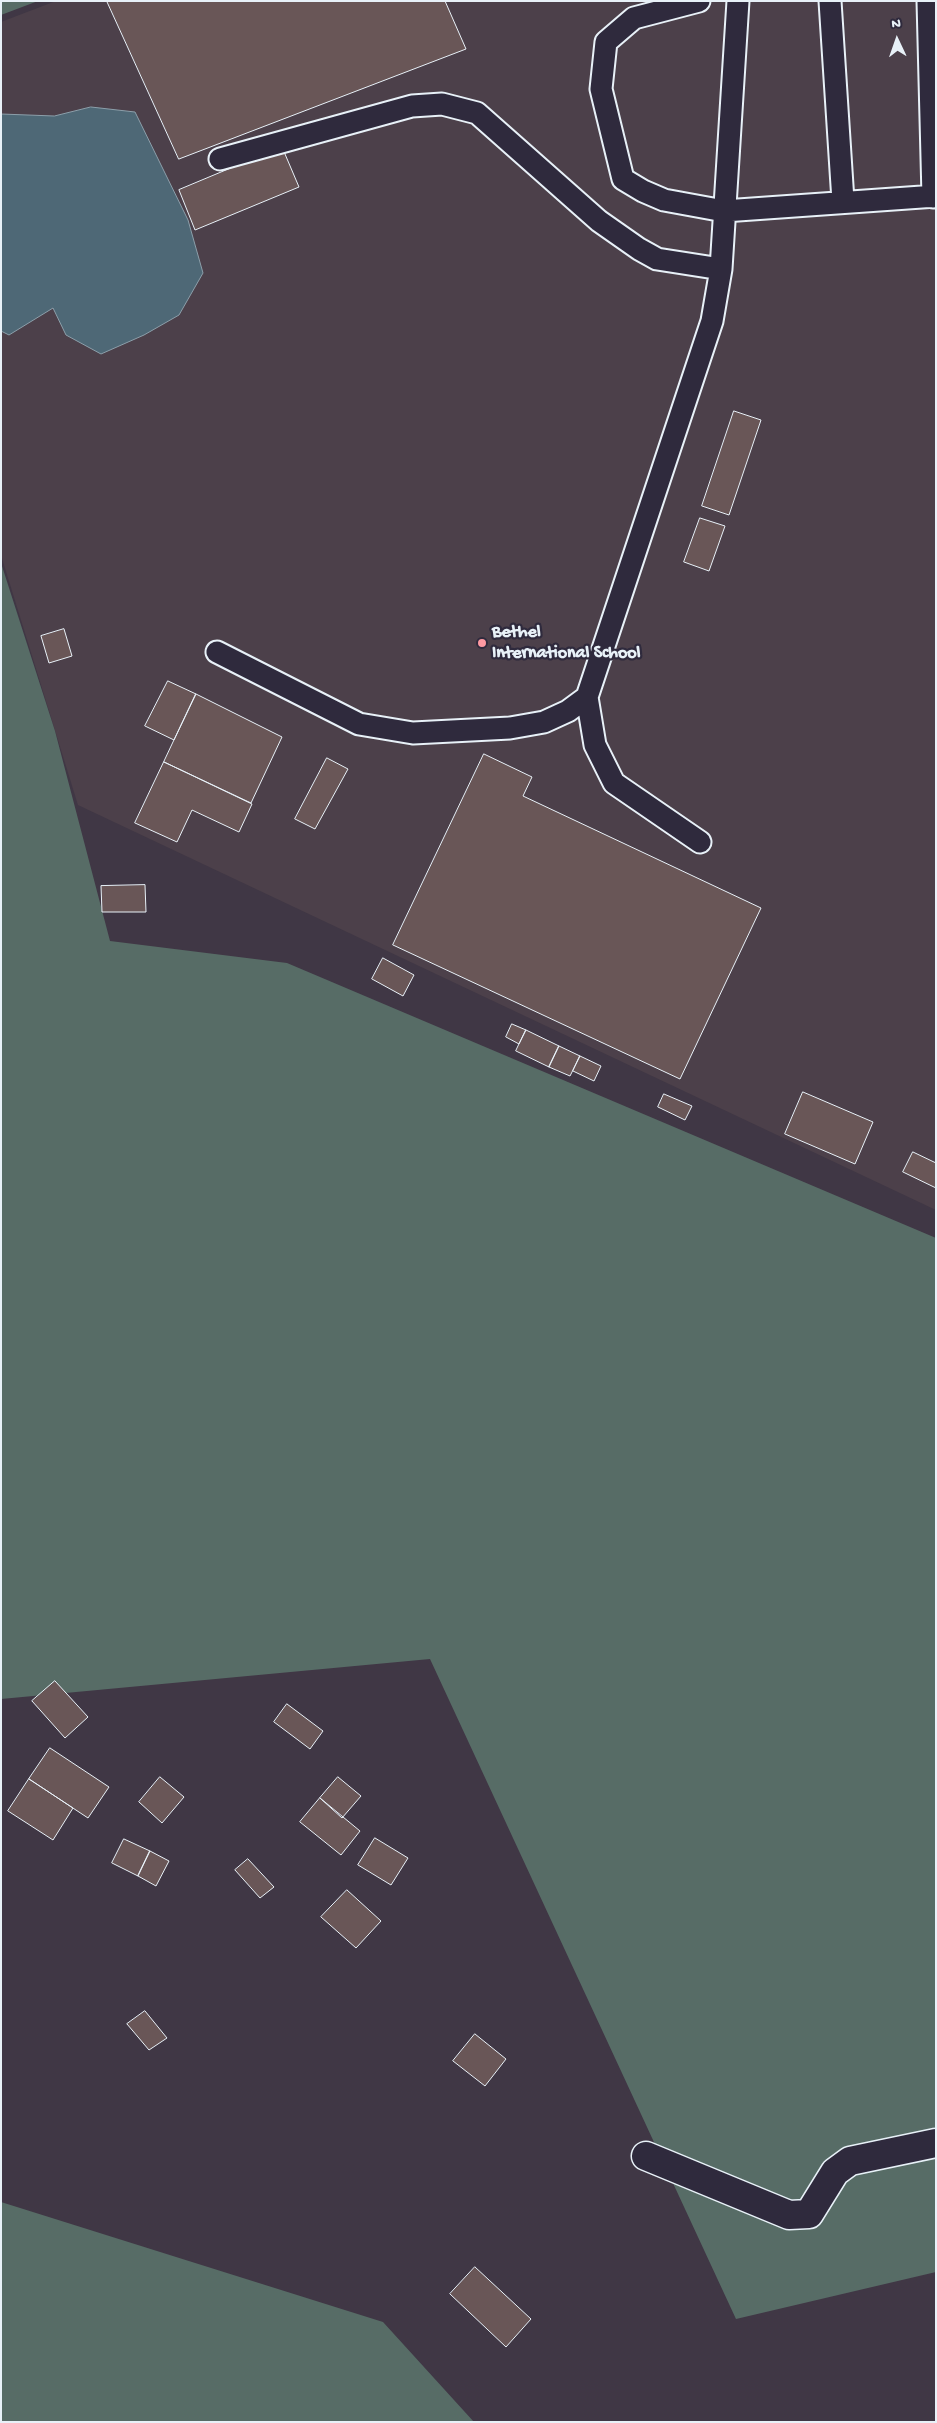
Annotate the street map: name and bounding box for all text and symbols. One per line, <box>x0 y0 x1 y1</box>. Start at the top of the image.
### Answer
north arrow <box>872 15 922 65</box>
text: N <box>891 16 901 33</box>
place label: Bethel International School <box>492 622 641 664</box>
marker: Bethel International School <box>476 637 488 649</box>

